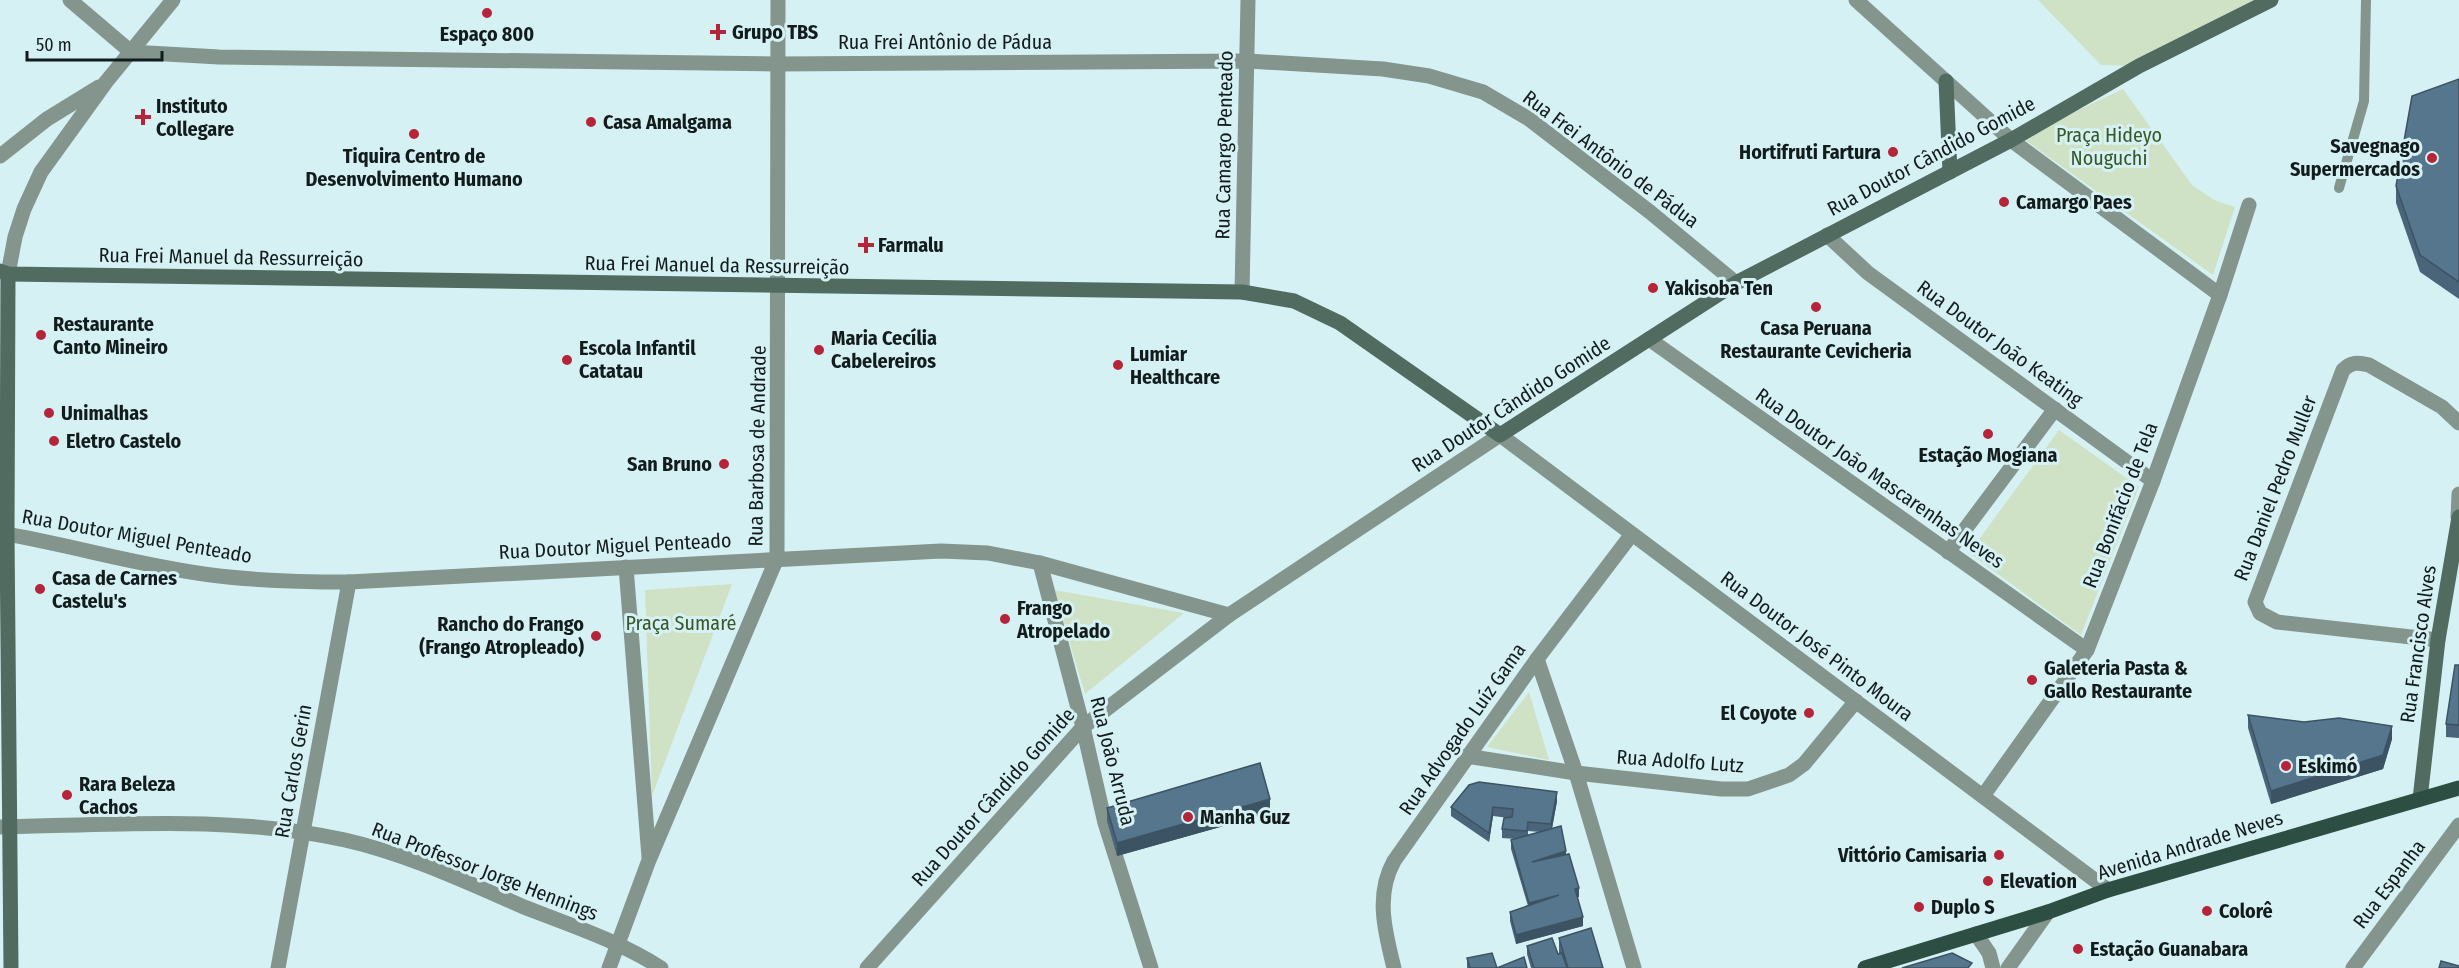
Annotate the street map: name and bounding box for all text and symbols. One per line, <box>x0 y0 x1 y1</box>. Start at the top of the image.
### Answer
marker: Espaço 800 <box>480 6 494 20</box>
place label: Grupo TBS <box>732 20 818 44</box>
place label: Espaço 800 <box>440 22 534 46</box>
marker: Grupo TBS <box>709 23 727 41</box>
scale bar <box>27 24 162 62</box>
street label: Rua Frei Antônio de Pádua <box>838 30 1052 54</box>
text: 50 m <box>36 34 72 56</box>
street label: Rua Camargo Penteado <box>1210 50 1238 240</box>
street label: Rua Frei Antônio de Pádua <box>1518 85 1704 233</box>
street label: Rua Doutor Cândido Gomide <box>1823 91 2039 221</box>
place label: Instituto Collegare <box>156 94 234 141</box>
marker: Instituto Collegare <box>134 108 152 126</box>
place label: Casa Amalgama <box>603 110 732 134</box>
marker: Casa Amalgama <box>584 115 598 129</box>
park label: Praça Hideyo Nouguchi <box>2056 123 2162 170</box>
marker: Tiquira Centro de Desenvolvimento Humano <box>407 127 421 141</box>
place label: Savegnago Supermercados <box>2290 134 2420 181</box>
place label: Hortifruti Fartura <box>1739 140 1881 164</box>
place label: Tiquira Centro de Desenvolvimento Humano <box>305 144 523 191</box>
marker: Hortifruti Fartura <box>1886 145 1900 159</box>
marker: Savegnago Supermercados <box>2425 151 2439 165</box>
place label: Camargo Paes <box>2016 190 2132 214</box>
marker: Camargo Paes <box>1997 195 2011 209</box>
place label: Farmalu <box>878 233 944 257</box>
marker: Farmalu <box>859 238 873 252</box>
street label: Rua Frei Manuel da Ressurreição <box>98 243 364 271</box>
street label: Rua Frei Manuel da Ressurreição <box>584 251 850 279</box>
street label: Rua Doutor João Keating <box>1912 275 2088 412</box>
place label: Yakisoba Ten <box>1664 276 1773 300</box>
marker: Yakisoba Ten <box>1646 281 1660 295</box>
marker: Casa Peruana Restaurante Cevicheria <box>1809 300 1823 314</box>
place label: Restaurante Canto Mineiro <box>53 312 168 359</box>
place label: Casa Peruana Restaurante Cevicheria <box>1720 316 1912 363</box>
place label: Maria Cecília Cabelereiros <box>831 326 937 373</box>
marker: Restaurante Canto Mineiro <box>34 328 48 342</box>
street label: Rua Doutor Cândido Gomide <box>1407 331 1615 477</box>
place label: Escola Infantil Catatau <box>579 336 696 383</box>
place label: Lumiar Healthcare <box>1130 342 1220 389</box>
marker: Maria Cecília Cabelereiros <box>812 343 826 357</box>
street label: Rua Barbosa de Andrade <box>743 345 771 547</box>
marker: Escola Infantil Catatau <box>560 353 574 367</box>
marker: Lumiar Healthcare <box>1111 358 1125 372</box>
street label: Rua Doutor João Mascarenhas Neves <box>1751 383 2009 573</box>
street label: Rua Daniel Pedro Muller <box>2229 392 2321 584</box>
place label: Unimalhas <box>61 401 148 425</box>
marker: Unimalhas <box>42 406 56 420</box>
street label: Rua Bonifácio de Tela <box>2077 419 2163 591</box>
marker: Estação Mogiana <box>1981 427 1995 441</box>
place label: Eletro Castelo <box>66 429 181 453</box>
marker: Eletro Castelo <box>47 434 61 448</box>
place label: Estação Mogiana <box>1919 443 2057 467</box>
place label: San Bruno <box>627 452 712 476</box>
marker: San Bruno <box>717 457 731 471</box>
street label: Rua Doutor Miguel Penteado <box>20 504 254 568</box>
street label: Rua Doutor Miguel Penteado <box>498 528 732 564</box>
street label: Rua Francisco Alves <box>2395 564 2441 724</box>
place label: Casa de Carnes Castelu's <box>52 566 177 613</box>
street label: Rua Doutor José Pinto Moura <box>1716 566 1918 726</box>
marker: Casa de Carnes Castelu's <box>33 582 47 596</box>
place label: Frango Atropelado <box>1016 596 1111 643</box>
park label: Praça Sumaré <box>626 611 736 635</box>
place label: Rancho do Frango (Frango Atropleado) <box>419 612 584 659</box>
marker: Frango Atropelado <box>998 612 1012 626</box>
marker: Rancho do Frango (Frango Atropleado) <box>589 629 603 643</box>
street label: Rua Advogado Luíz Gama <box>1394 638 1530 820</box>
place label: Galeteria Pasta & Gallo Restaurante <box>2044 656 2192 703</box>
marker: Galeteria Pasta & Gallo Restaurante <box>2025 673 2039 687</box>
street label: Rua João Arruda <box>1085 694 1141 828</box>
place label: El Coyote <box>1721 701 1797 725</box>
street label: Rua Carlos Gerin <box>269 702 317 840</box>
street label: Rua Doutor Cândido Gomide <box>906 703 1080 891</box>
marker: El Coyote <box>1802 706 1816 720</box>
street label: Rua Adolfo Lutz <box>1616 745 1745 777</box>
place label: Eskimó <box>2298 754 2358 778</box>
marker: Eskimó <box>2279 759 2293 773</box>
place label: Rara Beleza Cachos <box>79 772 176 819</box>
marker: Rara Beleza Cachos <box>60 788 74 802</box>
place label: Manha Guz <box>1200 805 1291 829</box>
street label: Avenida Andrade Neves <box>2094 805 2286 885</box>
marker: Manha Guz <box>1181 810 1195 824</box>
street label: Rua Professor Jorge Hennings <box>368 817 602 925</box>
street label: Rua Espanha <box>2348 835 2430 933</box>
place label: Vittório Camisaria <box>1837 843 1987 867</box>
marker: Vittório Camisaria <box>1992 848 2006 862</box>
place label: Elevation <box>2000 869 2077 893</box>
marker: Elevation <box>1981 874 1995 888</box>
place label: Duplo S <box>1931 895 1995 919</box>
place label: Colorê <box>2219 899 2273 923</box>
marker: Duplo S <box>1912 900 1926 914</box>
marker: Colorê <box>2200 904 2214 918</box>
place label: Estação Guanabara <box>2090 937 2248 961</box>
marker: Estação Guanabara <box>2071 942 2085 956</box>

